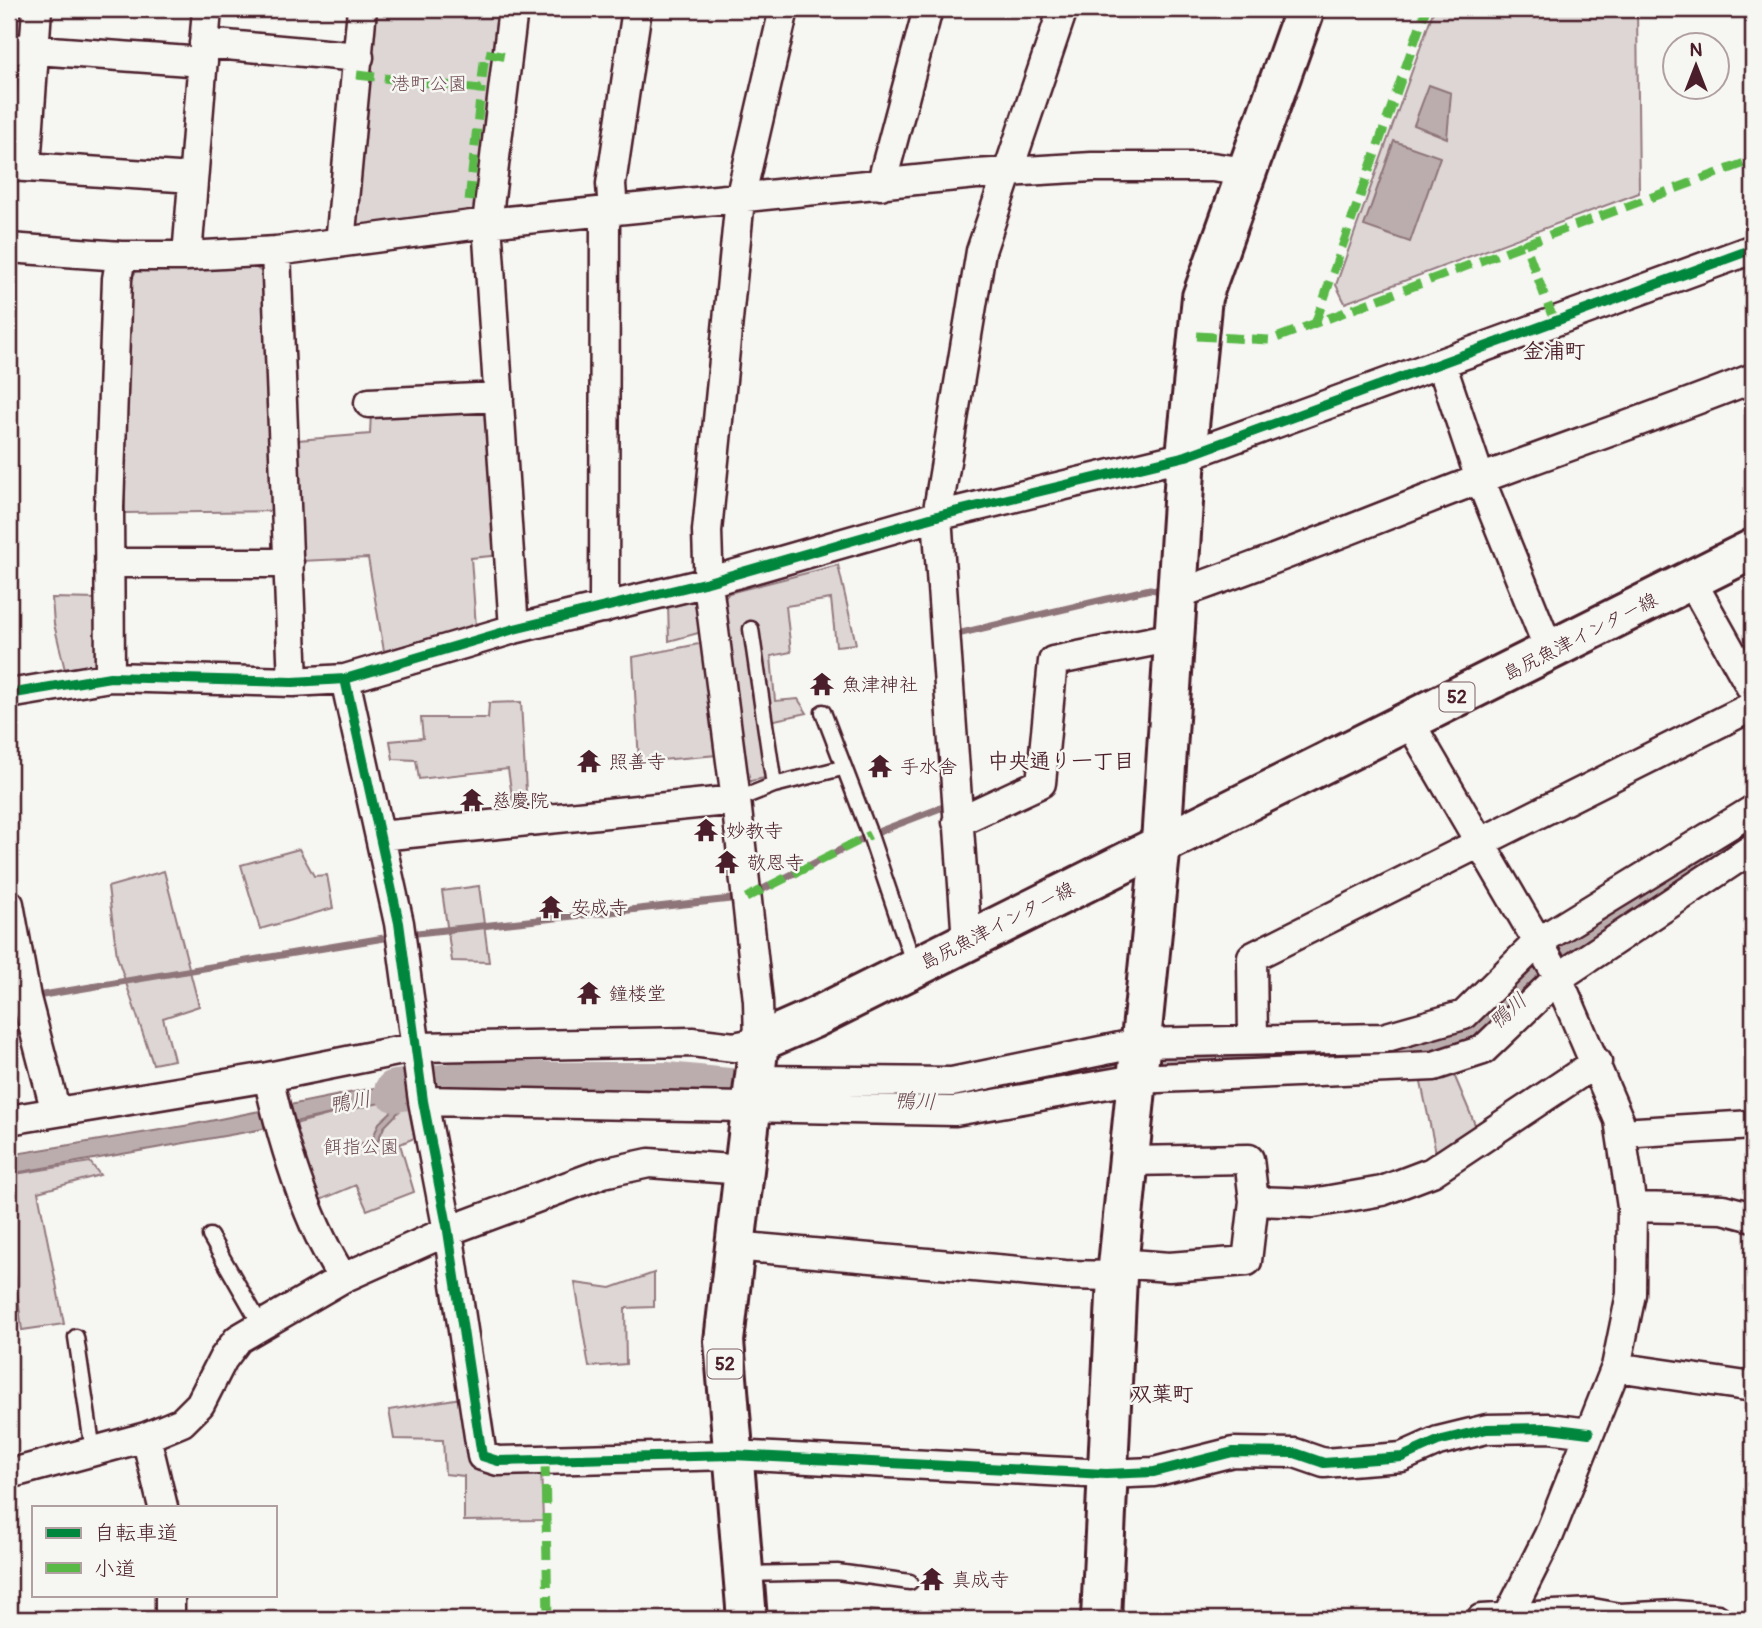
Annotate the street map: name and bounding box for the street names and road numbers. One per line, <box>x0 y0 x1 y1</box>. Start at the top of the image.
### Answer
street label: 島尻魚津インター線 <box>1499 588 1662 686</box>
road number: 52 <box>1440 682 1474 712</box>
street label: 島尻魚津インター線 <box>916 877 1079 975</box>
road number: 52 <box>708 1350 742 1378</box>

